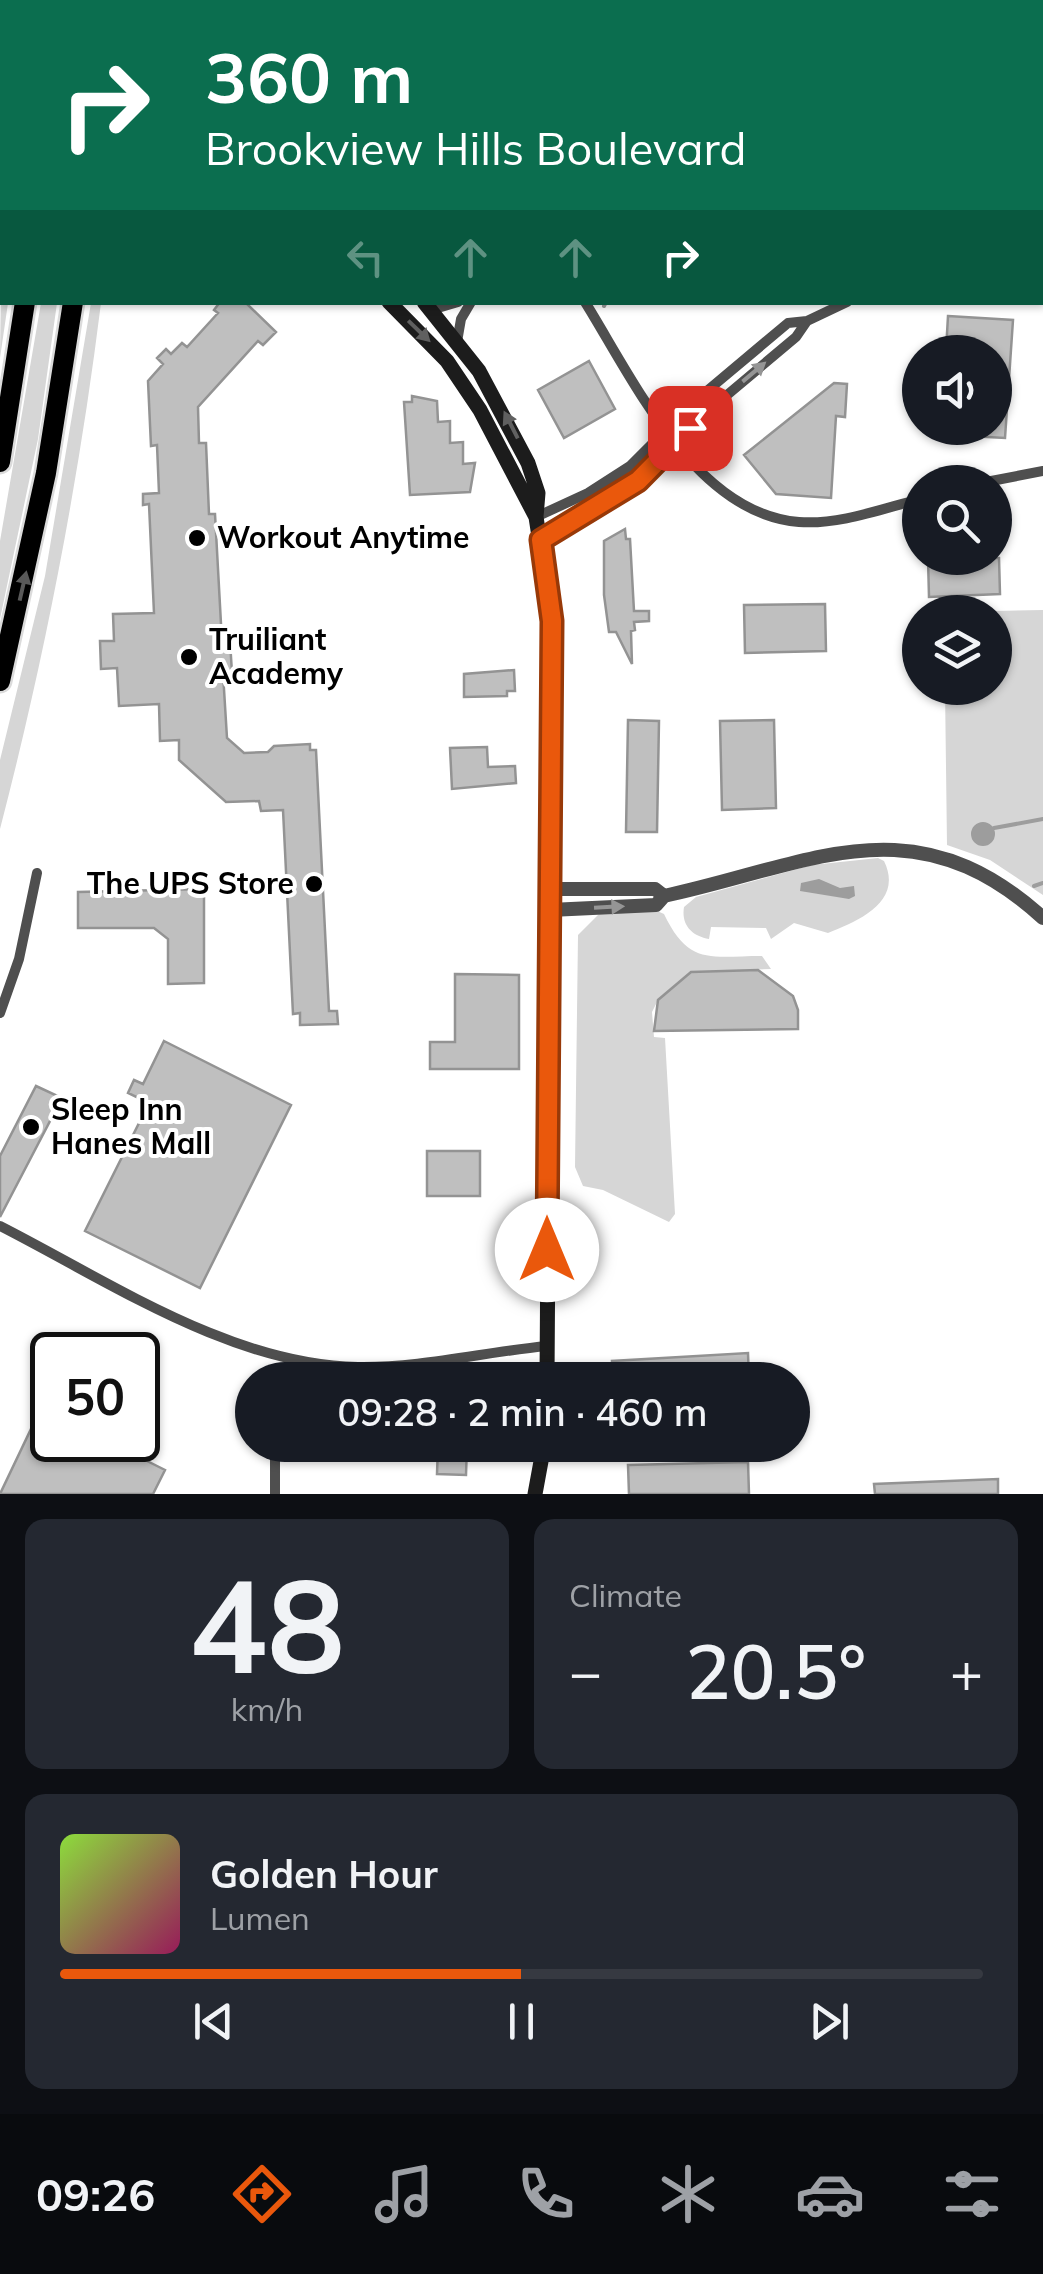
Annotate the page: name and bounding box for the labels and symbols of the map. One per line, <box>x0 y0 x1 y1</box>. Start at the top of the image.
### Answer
one-way arrow <box>407 318 431 342</box>
one-way arrow <box>741 362 766 384</box>
pin <box>648 386 733 471</box>
one-way arrow <box>503 410 520 439</box>
place label: Workout Anytime <box>217 518 470 556</box>
marker: Workout Anytime <box>186 527 208 549</box>
one-way arrow <box>16 570 32 601</box>
place label: Truiliant Academy <box>209 620 344 692</box>
marker: Truiliant Academy <box>178 646 200 668</box>
place label: The UPS Store <box>87 864 294 902</box>
marker: The UPS Store <box>303 873 325 895</box>
one-way arrow <box>593 899 625 915</box>
place label: Sleep Inn Hanes Mall <box>51 1090 211 1162</box>
marker: Sleep Inn Hanes Mall <box>20 1116 42 1138</box>
position arrow <box>495 1198 599 1302</box>
speed limit sign: 50 <box>30 1332 160 1462</box>

